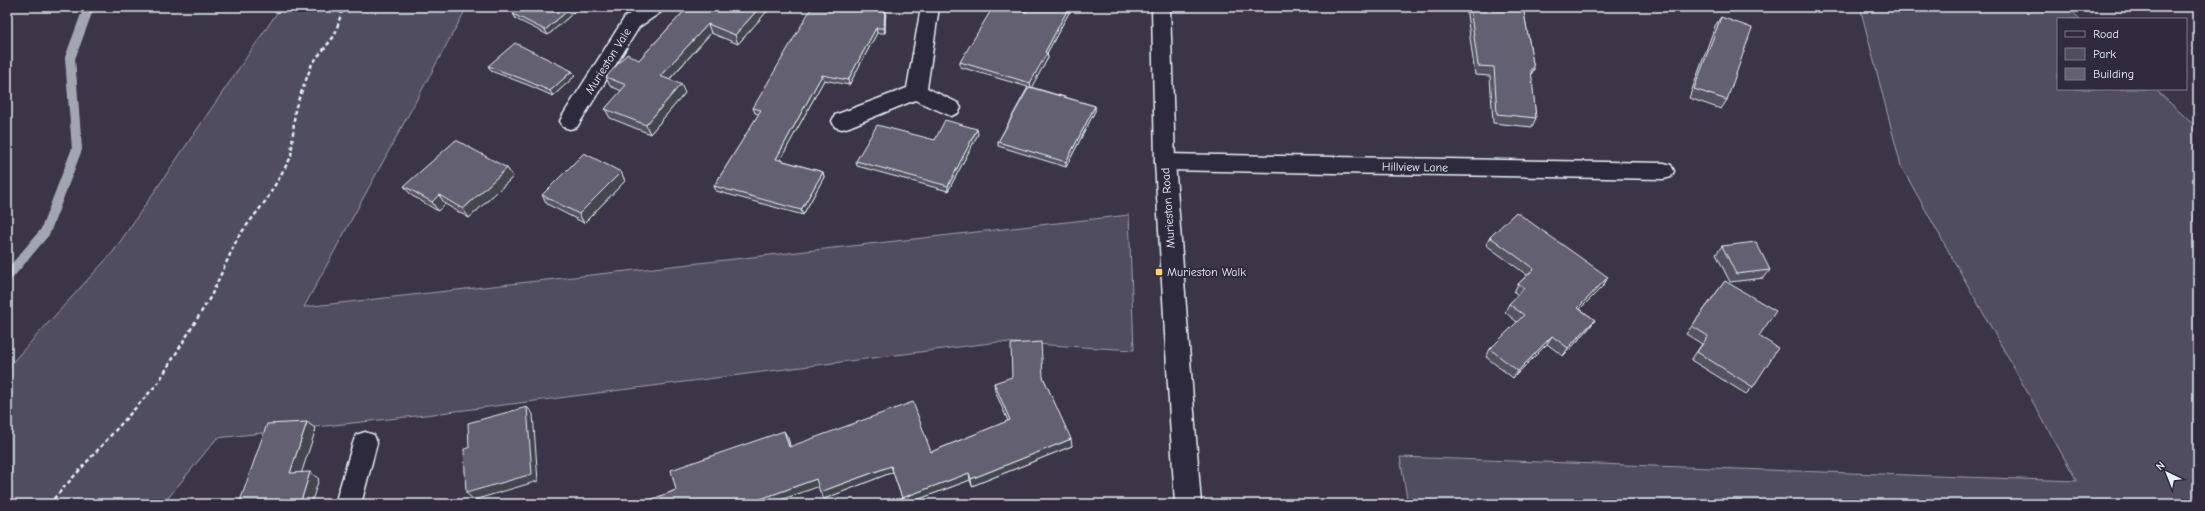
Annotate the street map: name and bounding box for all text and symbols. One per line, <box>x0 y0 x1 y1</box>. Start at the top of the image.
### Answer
legend <box>2057 18 2187 90</box>
street label: Murieston Vale <box>582 25 634 97</box>
text: Road <box>2093 27 2119 41</box>
text: Park <box>2093 47 2116 61</box>
text: Building <box>2093 67 2134 81</box>
street label: Hillview Lane <box>1382 159 1448 175</box>
street label: Murieston Road <box>1158 167 1178 249</box>
place label: Murieston Walk <box>1167 265 1246 279</box>
marker: Murieston Walk <box>1154 267 1164 277</box>
north arrow <box>2147 453 2187 493</box>
text: N <box>2153 459 2168 473</box>

